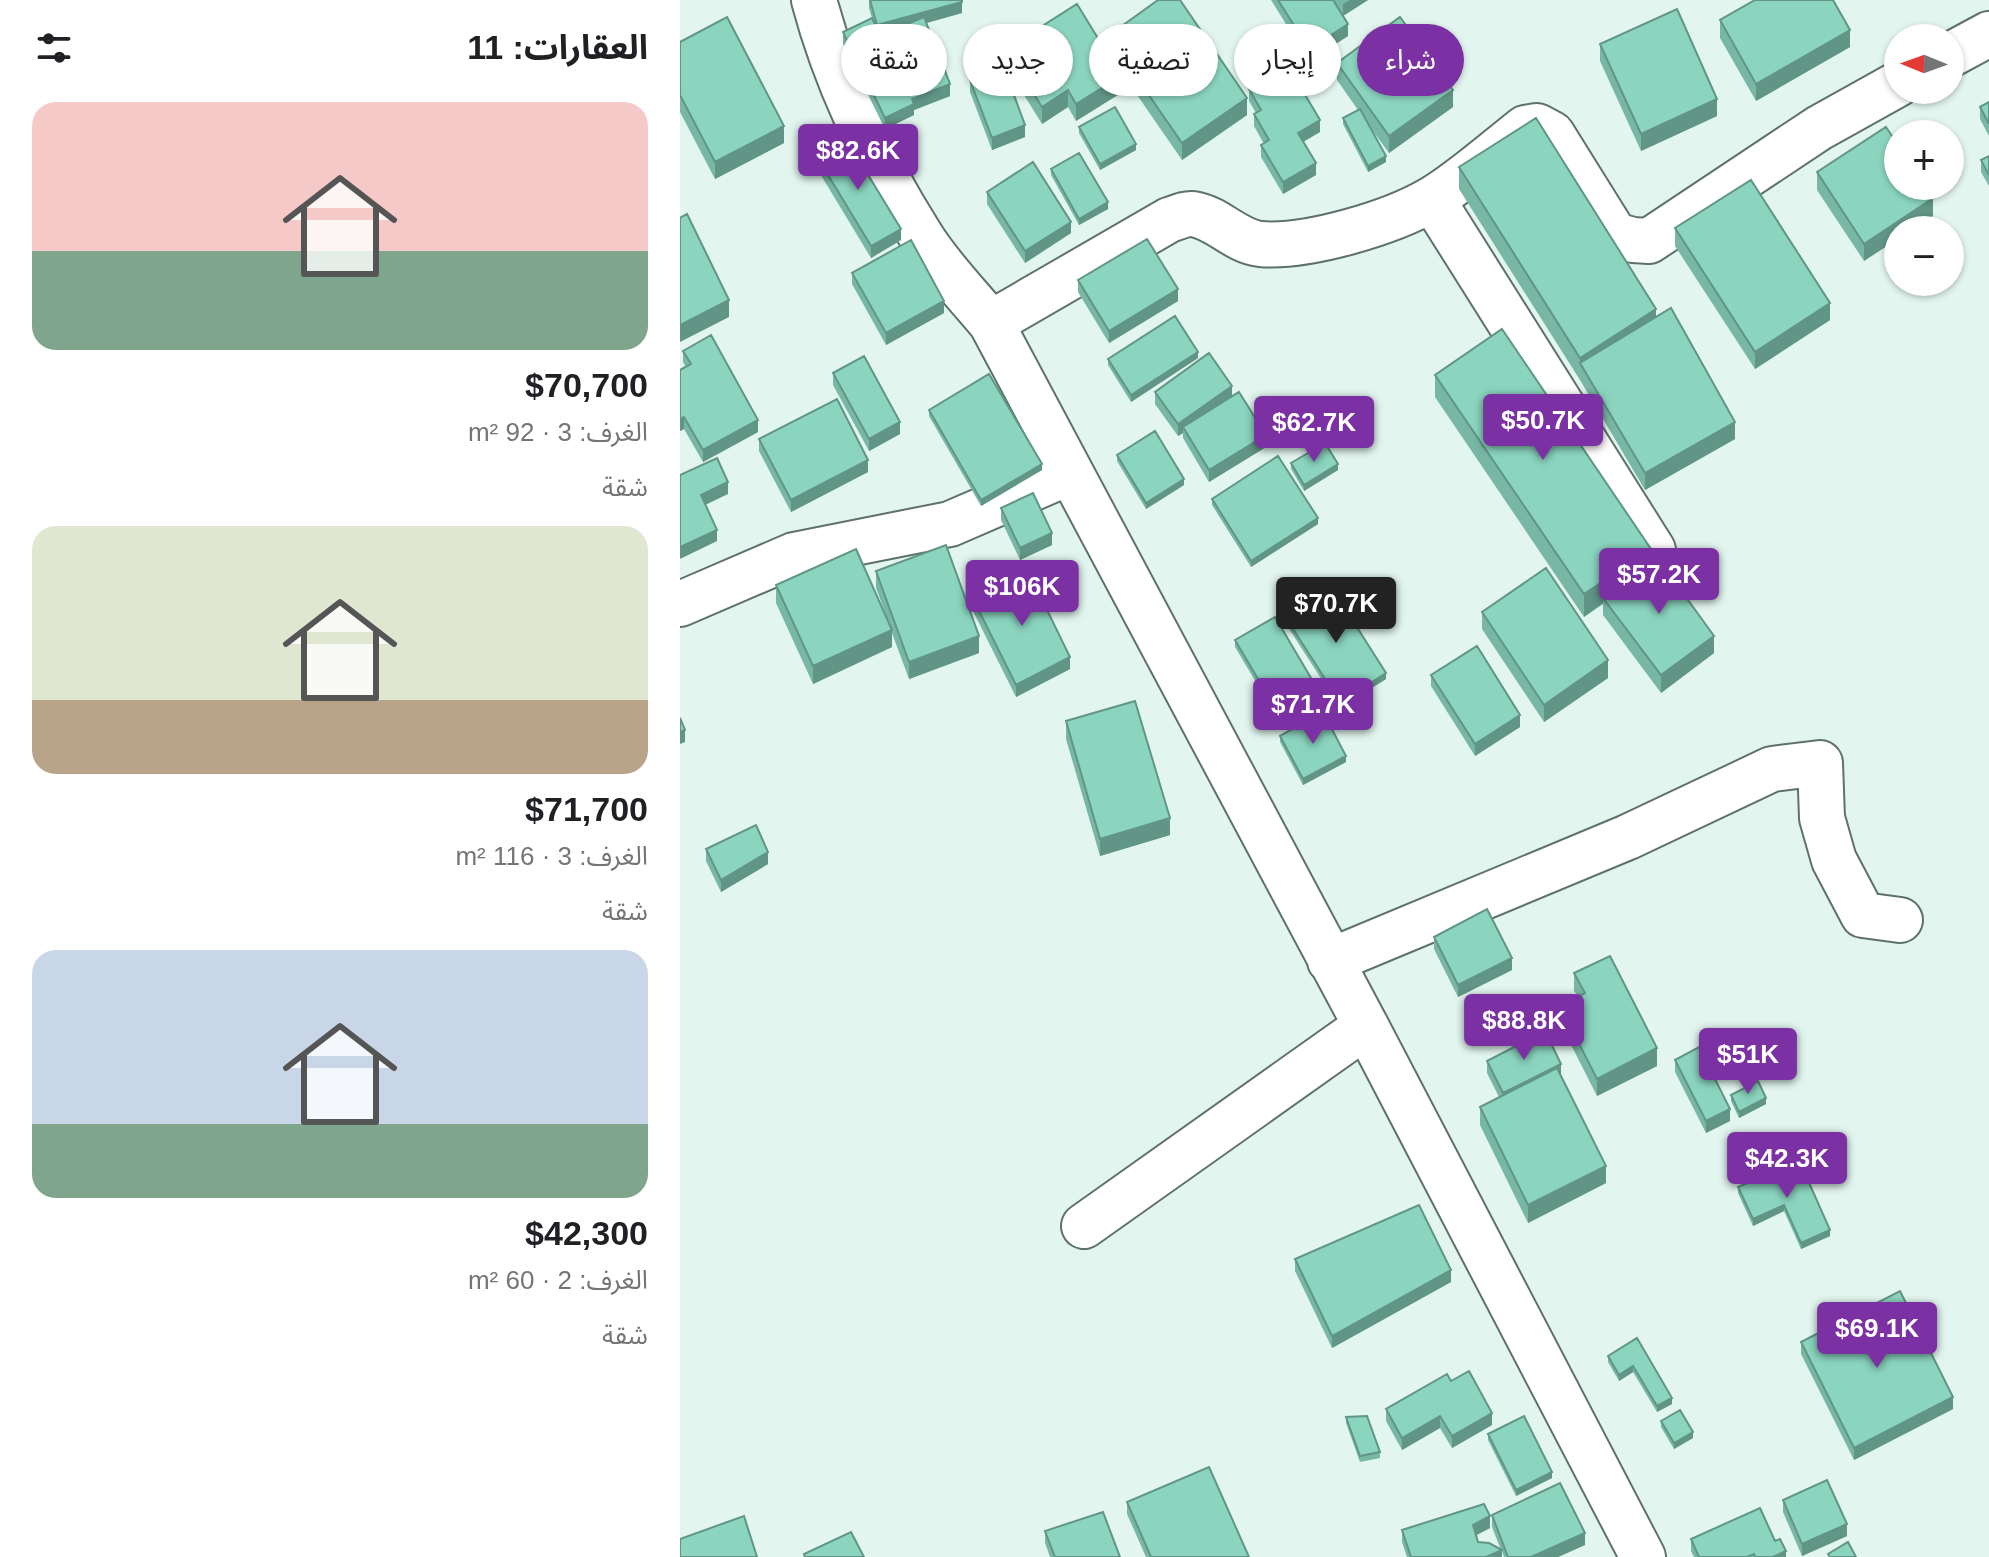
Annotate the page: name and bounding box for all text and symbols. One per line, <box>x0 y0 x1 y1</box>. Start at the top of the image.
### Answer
chip: شقة <box>841 24 947 96</box>
chip: جديد <box>963 24 1073 96</box>
chip: تصفية <box>1089 24 1218 96</box>
chip: إيجار <box>1234 24 1341 96</box>
chip: شراء <box>1357 24 1464 96</box>
north arrow <box>1884 24 1964 104</box>
map controls <box>1884 24 1964 296</box>
icon: filters <box>32 26 76 70</box>
text: العقارات: 11 <box>467 28 648 66</box>
button: + <box>1884 120 1964 200</box>
pin: $82.6K <box>793 124 923 192</box>
text: $82.6K <box>816 135 900 165</box>
icon: home <box>268 154 412 298</box>
button: − <box>1884 216 1964 296</box>
text: $70,700 <box>525 366 648 404</box>
pin: $50.7K <box>1478 394 1608 462</box>
pin: $62.7K <box>1249 396 1379 464</box>
text: $50.7K <box>1501 405 1585 435</box>
text: $62.7K <box>1272 407 1356 437</box>
text: الغرف: 3 · 92 m² <box>468 417 648 447</box>
text: شقة <box>602 472 648 502</box>
pin: $57.2K <box>1594 548 1724 616</box>
text: $57.2K <box>1617 559 1701 589</box>
pin: $106K <box>966 560 1078 628</box>
text: $106K <box>984 571 1060 601</box>
pin: $70.7K <box>1271 577 1401 645</box>
icon: home <box>268 578 412 722</box>
text: $70.7K <box>1294 588 1378 618</box>
pin: $71.7K <box>1248 678 1378 746</box>
text: $71.7K <box>1271 689 1355 719</box>
text: $71,700 <box>525 790 648 828</box>
text: الغرف: 3 · 116 m² <box>455 841 648 871</box>
text: شقة <box>602 896 648 926</box>
pin: $88.8K <box>1459 994 1589 1062</box>
icon: home <box>268 1002 412 1146</box>
text: $88.8K <box>1482 1005 1566 1035</box>
pin: $51K <box>1701 1028 1795 1096</box>
text: $51K <box>1717 1039 1779 1069</box>
pin: $42.3K <box>1722 1132 1852 1200</box>
text: $42.3K <box>1745 1143 1829 1173</box>
text: $42,300 <box>525 1214 648 1252</box>
text: الغرف: 2 · 60 m² <box>468 1265 648 1295</box>
pin: $69.1K <box>1812 1302 1942 1370</box>
text: $69.1K <box>1835 1313 1919 1343</box>
text: شقة <box>602 1320 648 1350</box>

